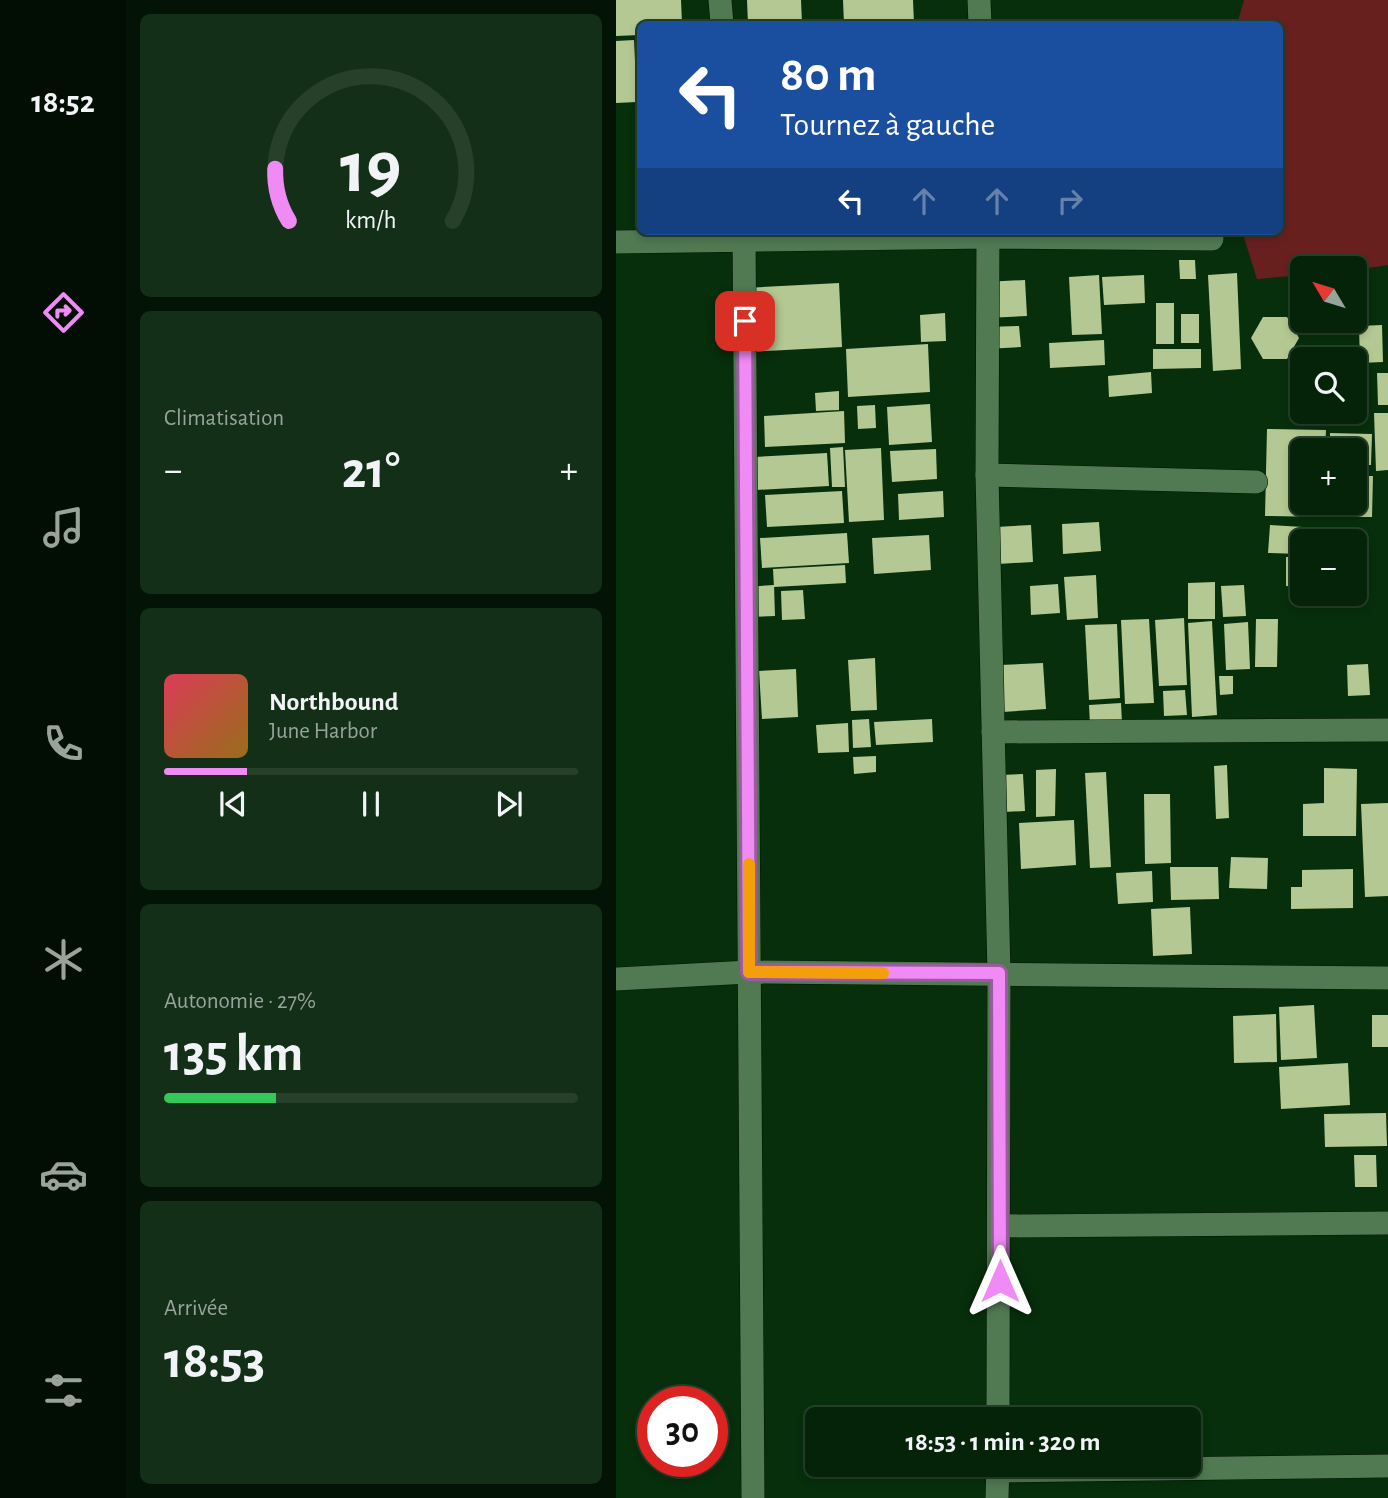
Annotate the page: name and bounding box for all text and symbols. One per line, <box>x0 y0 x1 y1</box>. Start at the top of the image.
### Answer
icon: left <box>665 49 756 140</box>
text: 80 m <box>780 51 877 100</box>
text: 18:52 <box>31 86 95 118</box>
text: Tournez à gauche <box>780 109 995 141</box>
text: 19 <box>340 134 402 207</box>
icon: left <box>832 182 870 220</box>
icon: ahead <box>905 182 943 220</box>
icon: ahead <box>978 182 1016 220</box>
icon: right <box>1051 182 1089 220</box>
text: km/h <box>345 208 397 233</box>
north arrow <box>1290 256 1367 332</box>
map controls <box>1290 256 1367 606</box>
icon: directions <box>39 288 88 337</box>
pin <box>715 291 775 351</box>
icon: arrive <box>726 302 764 340</box>
button: search <box>1290 347 1367 424</box>
text: Climatisation <box>164 407 284 430</box>
button: + <box>1290 438 1367 515</box>
text: 21° <box>342 445 400 497</box>
text: − <box>164 452 182 490</box>
text: + <box>560 452 578 490</box>
icon: music <box>39 503 88 552</box>
button: − <box>1290 529 1367 606</box>
text: Northbound <box>269 689 398 715</box>
icon: phone <box>39 719 88 768</box>
text: June Harbor <box>269 720 377 743</box>
icon: previous <box>214 785 252 823</box>
icon: pause <box>352 785 390 823</box>
icon: next <box>490 785 528 823</box>
icon: climate <box>39 935 88 984</box>
text: Autonomie · 27% <box>164 990 316 1013</box>
text: 135 km <box>164 1028 303 1080</box>
icon: car <box>39 1150 88 1199</box>
position arrow <box>963 1244 1037 1318</box>
text: Arrivée <box>164 1297 228 1320</box>
text: 18:53 <box>164 1335 265 1387</box>
icon: filters <box>39 1366 88 1415</box>
speed limit sign: 30 <box>637 1386 728 1477</box>
text: 18:53 · 1 min · 320 m <box>906 1429 1100 1455</box>

